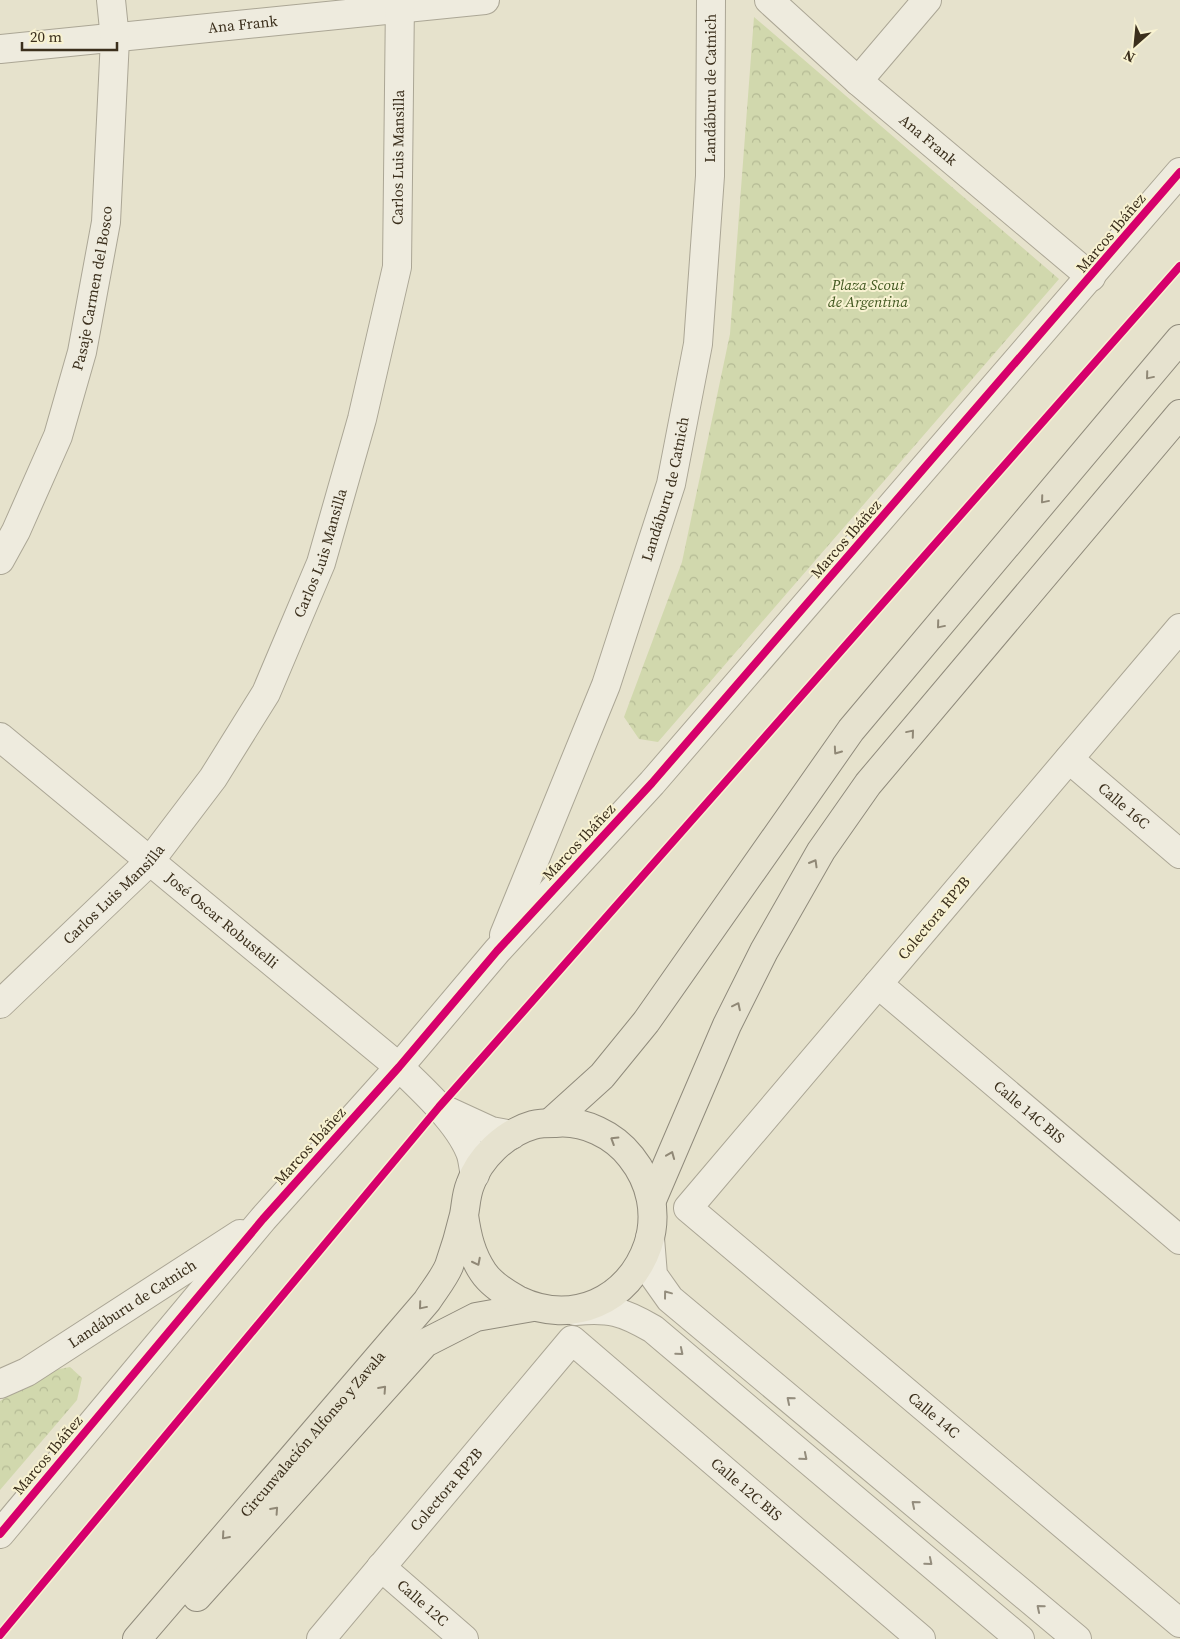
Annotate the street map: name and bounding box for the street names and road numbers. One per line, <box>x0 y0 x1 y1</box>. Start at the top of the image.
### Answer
street label: Ana Frank <box>207 10 279 38</box>
street label: Landáburu de Catnich <box>699 14 721 163</box>
street label: Carlos Luis Mansilla <box>386 89 409 225</box>
street label: Ana Frank <box>895 109 962 171</box>
street label: Marcos Ibáñez <box>1071 188 1150 277</box>
street label: Pasaje Carmen del Bosco <box>66 206 117 373</box>
street label: Landáburu de Catnich <box>636 415 694 564</box>
street label: Carlos Luis Mansilla <box>288 486 352 621</box>
street label: Marcos Ibáñez <box>806 495 886 583</box>
street label: Calle 16C <box>1094 777 1154 833</box>
street label: Marcos Ibáñez <box>538 799 620 885</box>
street label: Carlos Luis Mansilla <box>58 839 169 949</box>
street label: José Oscar Robustelli <box>161 867 283 973</box>
street label: Colectora RP2B <box>892 871 975 964</box>
street label: Calle 14C BIS <box>989 1075 1070 1148</box>
street label: Marcos Ibáñez <box>269 1102 350 1189</box>
street label: Landáburu de Catnich <box>64 1254 200 1353</box>
street label: Circunvalación Alfonso y Zavala <box>235 1346 390 1522</box>
street label: Calle 14C <box>904 1387 964 1443</box>
street label: Marcos Ibáñez <box>8 1410 87 1499</box>
street label: Colectora RP2B <box>405 1443 487 1536</box>
street label: Calle 12C BIS <box>707 1453 787 1526</box>
street label: Calle 12C <box>393 1575 453 1631</box>

